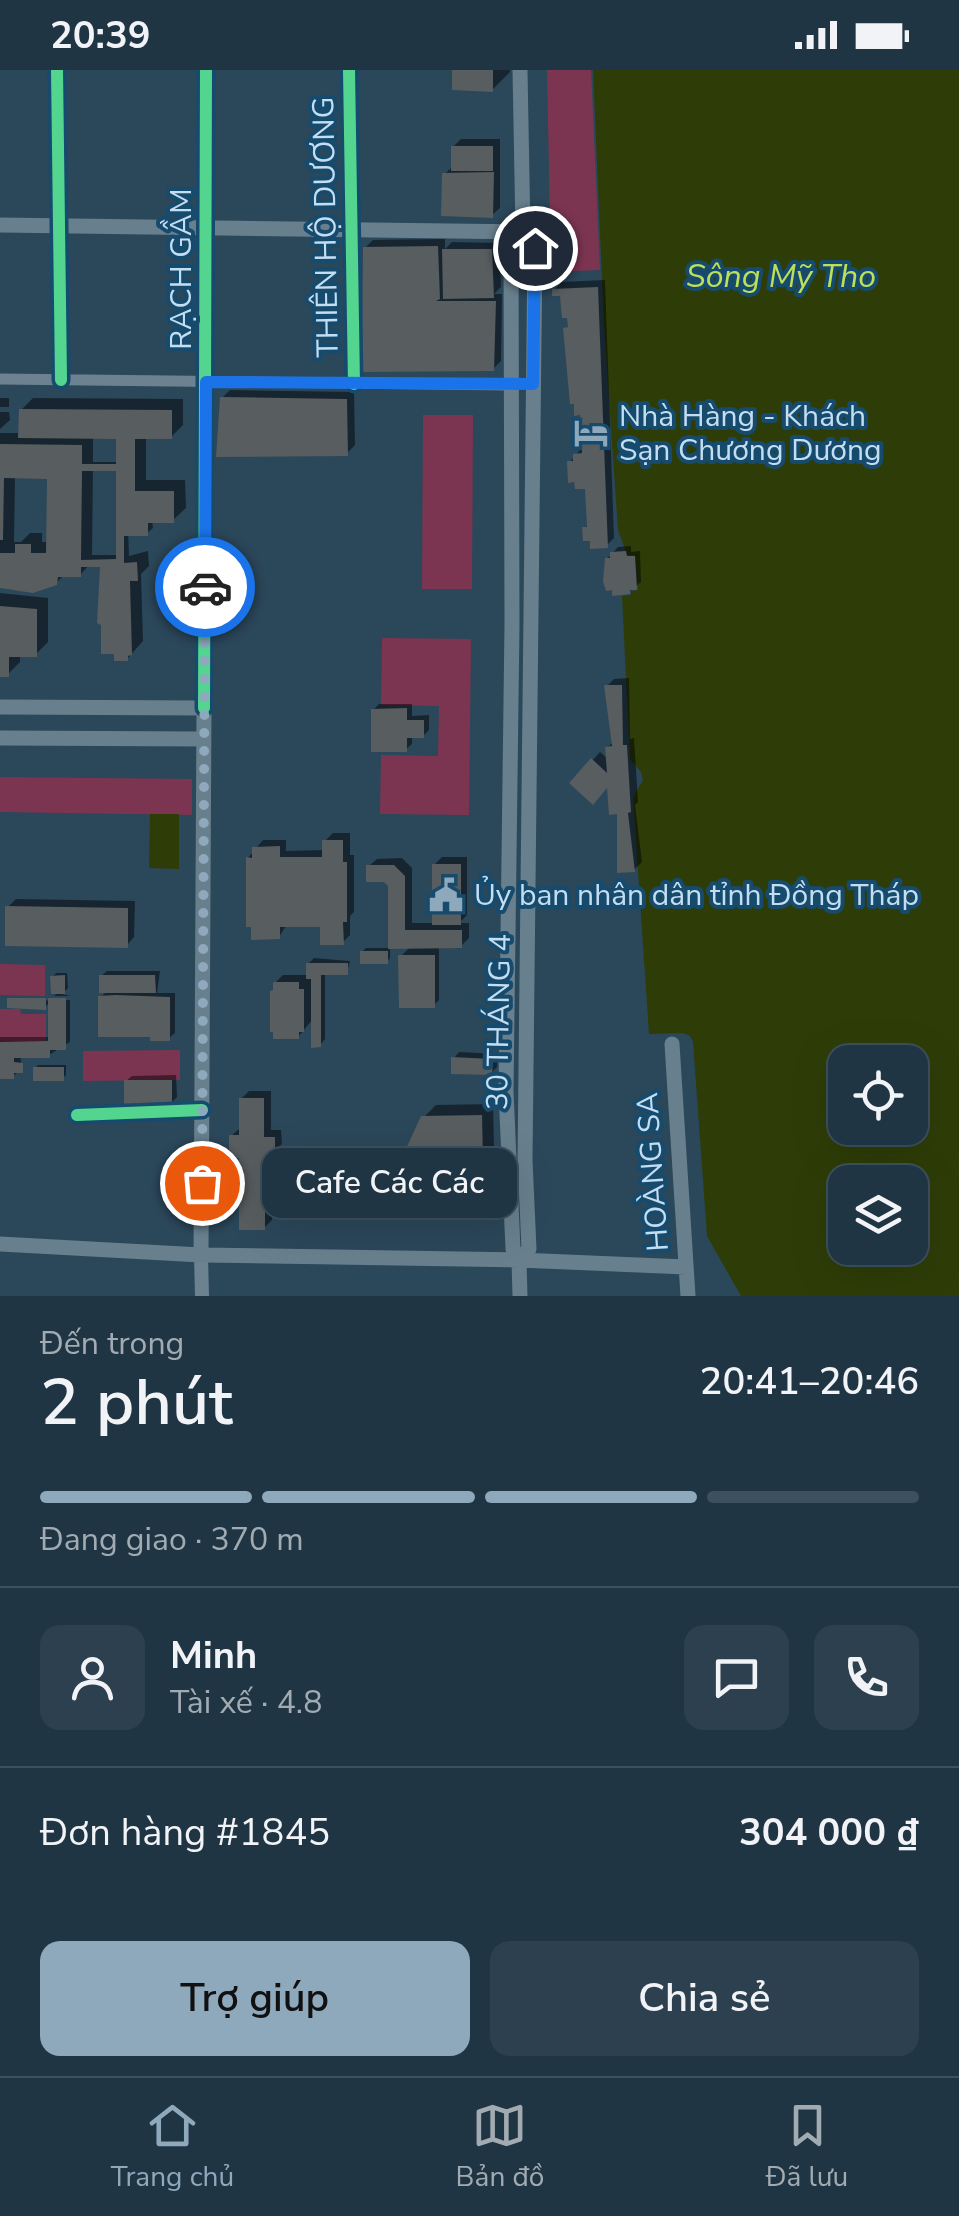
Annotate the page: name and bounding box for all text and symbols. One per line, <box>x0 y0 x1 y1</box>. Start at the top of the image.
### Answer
text: 20:39 <box>50 10 151 61</box>
street label: THIÊN HỘ DƯƠNG <box>303 96 349 358</box>
street label: RẠCH GẦM <box>160 188 202 350</box>
pin <box>493 206 578 291</box>
icon: home <box>508 221 563 276</box>
water label: Sông Mỹ Tho <box>686 255 876 298</box>
place label: Nhà Hàng - Khách Sạn Chương Dương <box>619 396 882 471</box>
hotel icon: Nhà Hàng - Khách Sạn Chương Dương <box>572 414 610 452</box>
courier <box>155 537 255 637</box>
icon: car <box>178 560 233 615</box>
place label: Ủy ban nhân dân tỉnh Đồng Tháp <box>474 875 919 916</box>
public building icon: Ủy ban nhân dân tỉnh Đồng Tháp <box>427 876 465 914</box>
street label: 30 THÁNG 4 <box>477 934 521 1110</box>
map controls <box>828 1045 928 1265</box>
button: locate <box>828 1045 928 1145</box>
street label: HOÀNG SA <box>627 1091 679 1253</box>
pin <box>160 1141 245 1226</box>
callout: Cafe Các Các <box>262 1148 517 1218</box>
icon: bag <box>175 1156 230 1211</box>
text: Cafe Các Các <box>295 1161 484 1204</box>
button: layers <box>828 1165 928 1265</box>
text: Đến trong <box>40 1322 184 1365</box>
text: 20:41–20:46 <box>700 1356 919 1407</box>
text: 2 phút <box>40 1358 233 1447</box>
text: Đang giao · 370 m <box>40 1518 304 1561</box>
button: person <box>40 1625 145 1730</box>
button: chat <box>684 1625 789 1730</box>
button: phone <box>814 1625 919 1730</box>
text: Minh <box>170 1630 257 1681</box>
text: Tài xế · 4.8 <box>170 1681 322 1724</box>
text: Đơn hàng #1845 <box>40 1807 330 1858</box>
text: 304 000 ₫ <box>739 1807 919 1858</box>
button: Trợ giúp <box>40 1941 470 2056</box>
button: Chia sẻ <box>490 1941 919 2056</box>
tab: Trang chủ <box>111 2098 234 2196</box>
tab: Bản đồ <box>456 2098 544 2196</box>
tab: Đã lưu <box>766 2098 848 2196</box>

